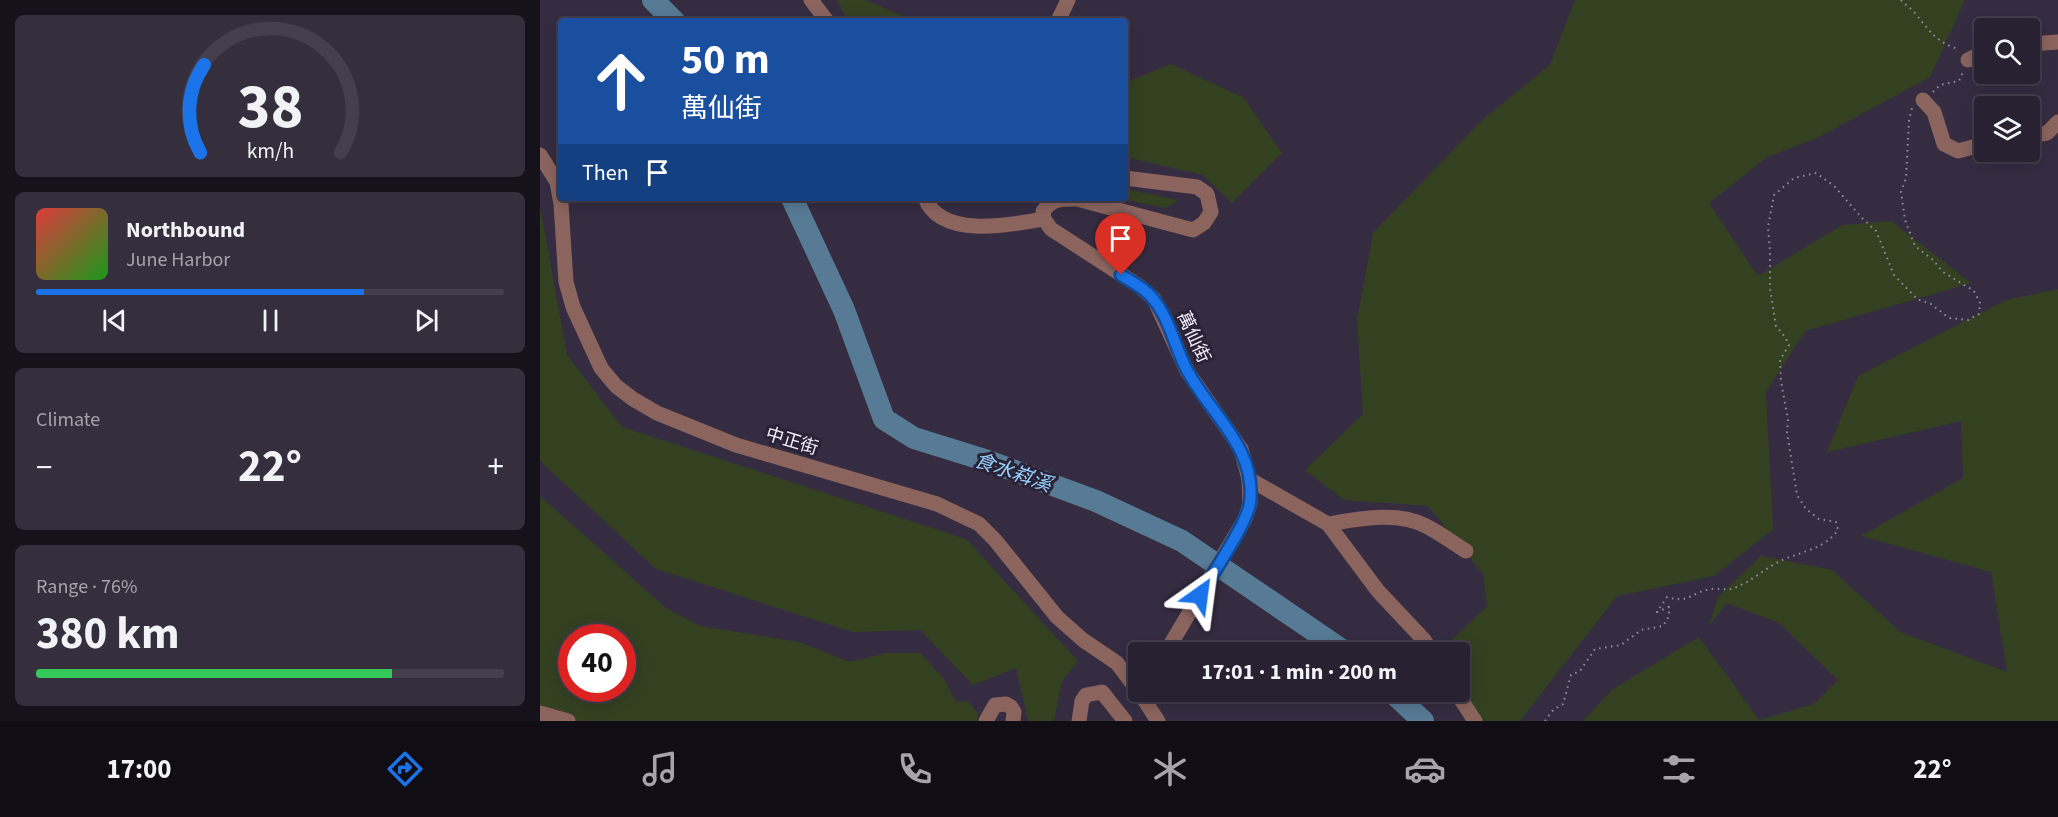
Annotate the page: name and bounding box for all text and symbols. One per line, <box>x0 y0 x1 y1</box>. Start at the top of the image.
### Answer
map controls <box>1974 18 2040 162</box>
button: search <box>1974 18 2040 84</box>
text: 50 m <box>681 30 770 90</box>
icon: ahead <box>582 42 660 120</box>
text: 38 <box>237 63 303 152</box>
text: 萬仙街 <box>681 89 762 128</box>
button: layers <box>1974 96 2040 162</box>
text: km/h <box>246 136 294 167</box>
icon: arrive <box>641 156 674 189</box>
text: Then <box>582 157 629 189</box>
pin <box>1095 213 1146 275</box>
text: Northbound <box>126 214 245 246</box>
icon: arrive <box>1104 222 1137 255</box>
text: June Harbor <box>126 246 230 274</box>
icon: previous <box>98 304 131 337</box>
icon: pause <box>254 304 287 337</box>
icon: next <box>410 304 443 337</box>
street label: 萬仙街 <box>1171 307 1216 367</box>
text: Climate <box>36 406 100 434</box>
street label: 中正街 <box>762 422 821 461</box>
text: 22° <box>238 435 302 499</box>
text: − <box>36 444 52 491</box>
text: + <box>488 444 504 491</box>
water label: 食水嵙溪 <box>970 447 1058 500</box>
position arrow <box>1168 563 1232 627</box>
text: Range · 76% <box>36 573 137 601</box>
text: 380 km <box>36 602 180 666</box>
speed limit sign: 40 <box>558 624 636 702</box>
text: 17:01 · 1 min · 200 m <box>1201 656 1397 688</box>
icon: directions <box>384 748 426 790</box>
icon: music <box>639 748 681 790</box>
icon: phone <box>894 748 936 790</box>
icon: climate <box>1149 748 1191 790</box>
icon: car <box>1404 748 1446 790</box>
icon: filters <box>1658 748 1700 790</box>
text: 17:00 <box>106 750 172 789</box>
text: 22° <box>1913 750 1952 789</box>

